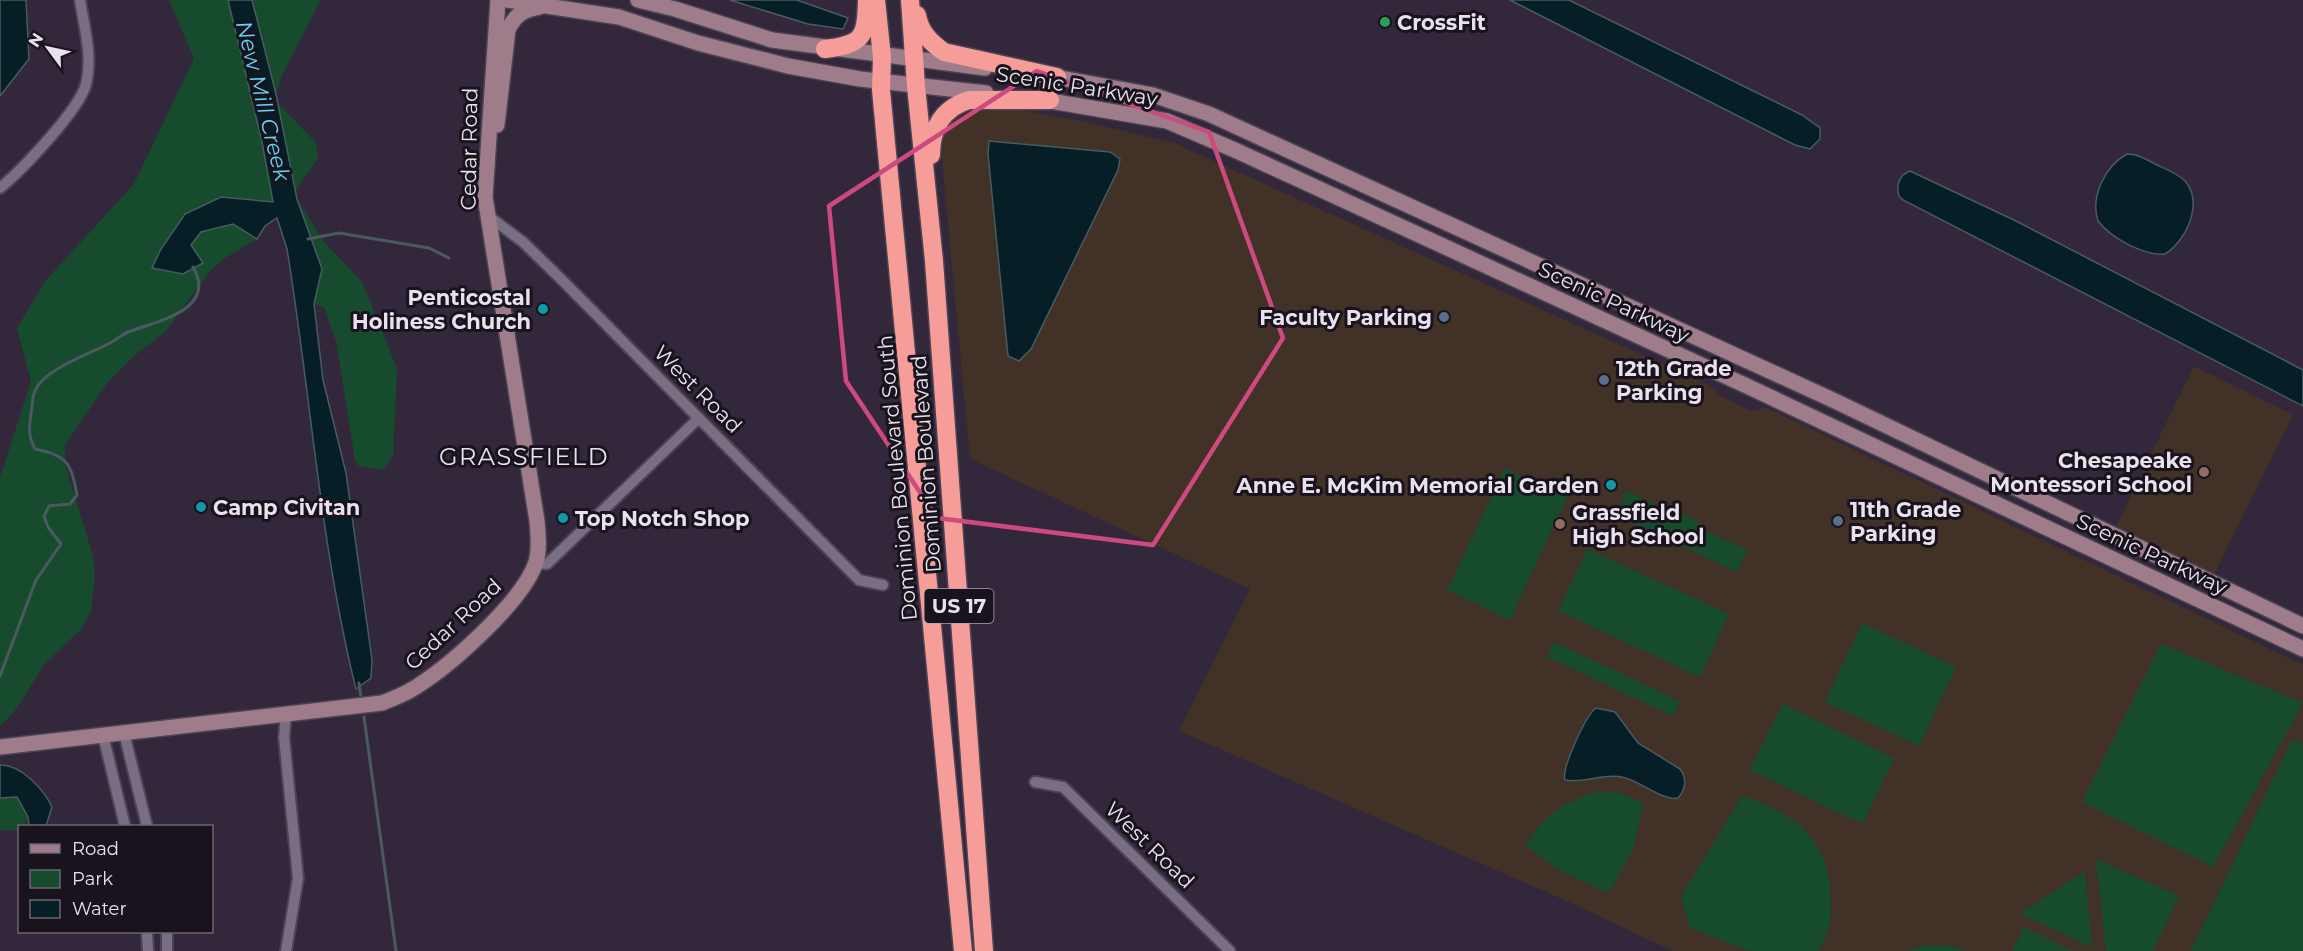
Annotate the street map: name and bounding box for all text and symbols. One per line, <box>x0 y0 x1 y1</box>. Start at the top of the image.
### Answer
place label: CrossFit <box>1397 10 1486 35</box>
marker: CrossFit <box>1378 15 1392 29</box>
north arrow <box>18 18 78 78</box>
water label: New Mill Creek <box>230 18 296 185</box>
text: N <box>24 30 47 51</box>
street label: Scenic Parkway <box>994 61 1160 111</box>
street label: Cedar Road <box>455 88 483 210</box>
street label: Scenic Parkway <box>1535 256 1694 348</box>
place label: Penticostal Holiness Church <box>352 285 531 334</box>
marker: Penticostal Holiness Church <box>536 302 550 316</box>
place label: Faculty Parking <box>1259 305 1432 330</box>
marker: Faculty Parking <box>1437 310 1451 324</box>
street label: Dominion Boulevard South <box>872 334 922 622</box>
street label: West Road <box>649 340 747 438</box>
street label: Dominion Boulevard <box>906 354 946 574</box>
place label: 12th Grade Parking <box>1616 356 1731 405</box>
marker: 12th Grade Parking <box>1597 373 1611 387</box>
district label: GRASSFIELD <box>439 442 609 471</box>
place label: Chesapeake Montessori School <box>1990 448 2192 497</box>
marker: Chesapeake Montessori School <box>2197 465 2211 479</box>
place label: Anne E. McKim Memorial Garden <box>1236 473 1599 498</box>
marker: Anne E. McKim Memorial Garden <box>1604 478 1618 492</box>
place label: Camp Civitan <box>213 495 360 520</box>
place label: 11th Grade Parking <box>1850 497 1961 546</box>
marker: Camp Civitan <box>194 500 208 514</box>
place label: Grassfield High School <box>1572 500 1705 549</box>
place label: Top Notch Shop <box>575 506 750 531</box>
street label: Scenic Parkway <box>2073 508 2232 600</box>
marker: Top Notch Shop <box>556 511 570 525</box>
marker: 11th Grade Parking <box>1831 514 1845 528</box>
marker: Grassfield High School <box>1553 517 1567 531</box>
street label: Cedar Road <box>400 573 506 675</box>
road number: US 17 <box>924 589 994 623</box>
street label: West Road <box>1100 796 1200 894</box>
legend <box>18 825 213 933</box>
text: Road <box>72 838 119 860</box>
text: Park <box>72 868 113 890</box>
text: Water <box>72 898 127 920</box>

